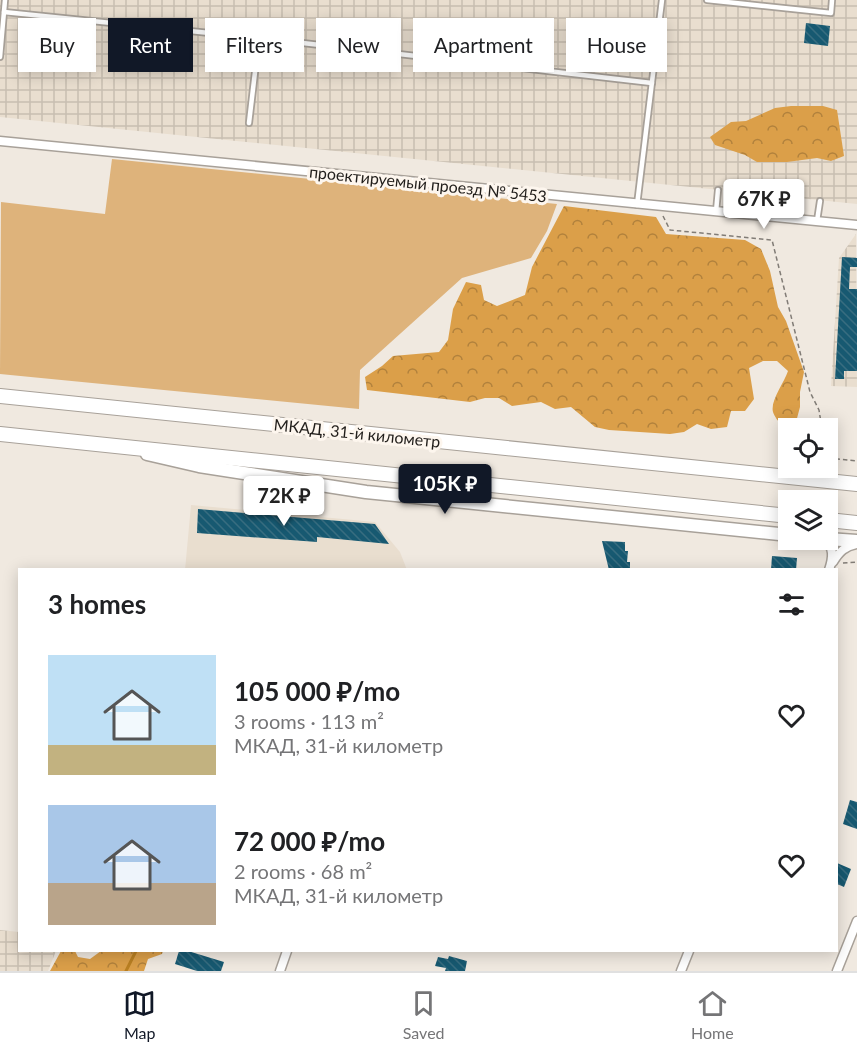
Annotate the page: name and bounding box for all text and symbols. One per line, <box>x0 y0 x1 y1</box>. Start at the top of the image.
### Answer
chip: Buy <box>18 18 96 72</box>
chip: Rent <box>108 18 193 72</box>
chip: Filters <box>205 18 304 72</box>
chip: New <box>316 18 401 72</box>
chip: Apartment <box>413 18 554 72</box>
chip: House <box>566 18 667 72</box>
street label: проектируемый проезд № 5453 <box>308 162 548 205</box>
pin: 67K ₽ <box>722 179 806 230</box>
text: 67K ₽ <box>737 186 791 210</box>
street label: МКАД, 31-й километр <box>273 414 441 451</box>
map controls <box>778 418 838 550</box>
button: locate <box>778 418 838 478</box>
pin: 105K ₽ <box>396 464 494 515</box>
text: 105K ₽ <box>412 471 478 495</box>
pin: 72K ₽ <box>242 476 326 527</box>
text: 72K ₽ <box>257 483 311 507</box>
button: layers <box>778 490 838 550</box>
text: 3 homes <box>48 588 146 620</box>
icon: filters <box>775 588 808 621</box>
text: 105 000 ₽/mo <box>234 675 400 707</box>
icon: home <box>96 679 168 751</box>
icon: heart <box>775 699 808 732</box>
text: 3 rooms · 113 m² <box>234 709 384 733</box>
text: МКАД, 31-й километр <box>234 733 443 757</box>
text: 72 000 ₽/mo <box>234 825 385 857</box>
icon: home <box>96 829 168 901</box>
icon: heart <box>775 849 808 882</box>
text: 2 rooms · 68 m² <box>234 859 372 883</box>
text: МКАД, 31-й километр <box>234 883 443 907</box>
tab: Map <box>123 987 156 1042</box>
tab: Saved <box>403 987 445 1042</box>
tab: Home <box>691 987 734 1042</box>

